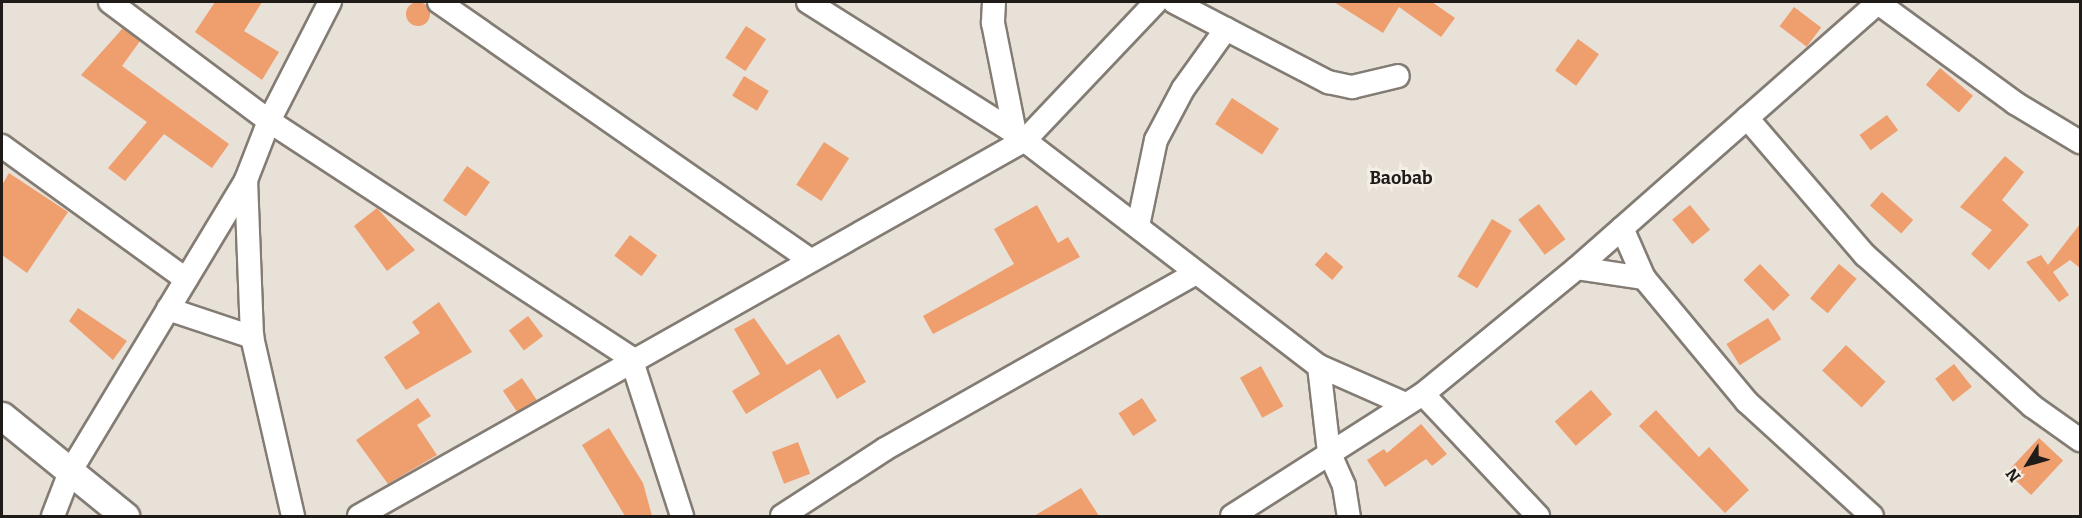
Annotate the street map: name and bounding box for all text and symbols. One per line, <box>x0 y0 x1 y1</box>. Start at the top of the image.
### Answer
district label: Baobab <box>1369 167 1433 189</box>
north arrow <box>1998 434 2058 494</box>
text: N <box>2002 464 2025 486</box>

